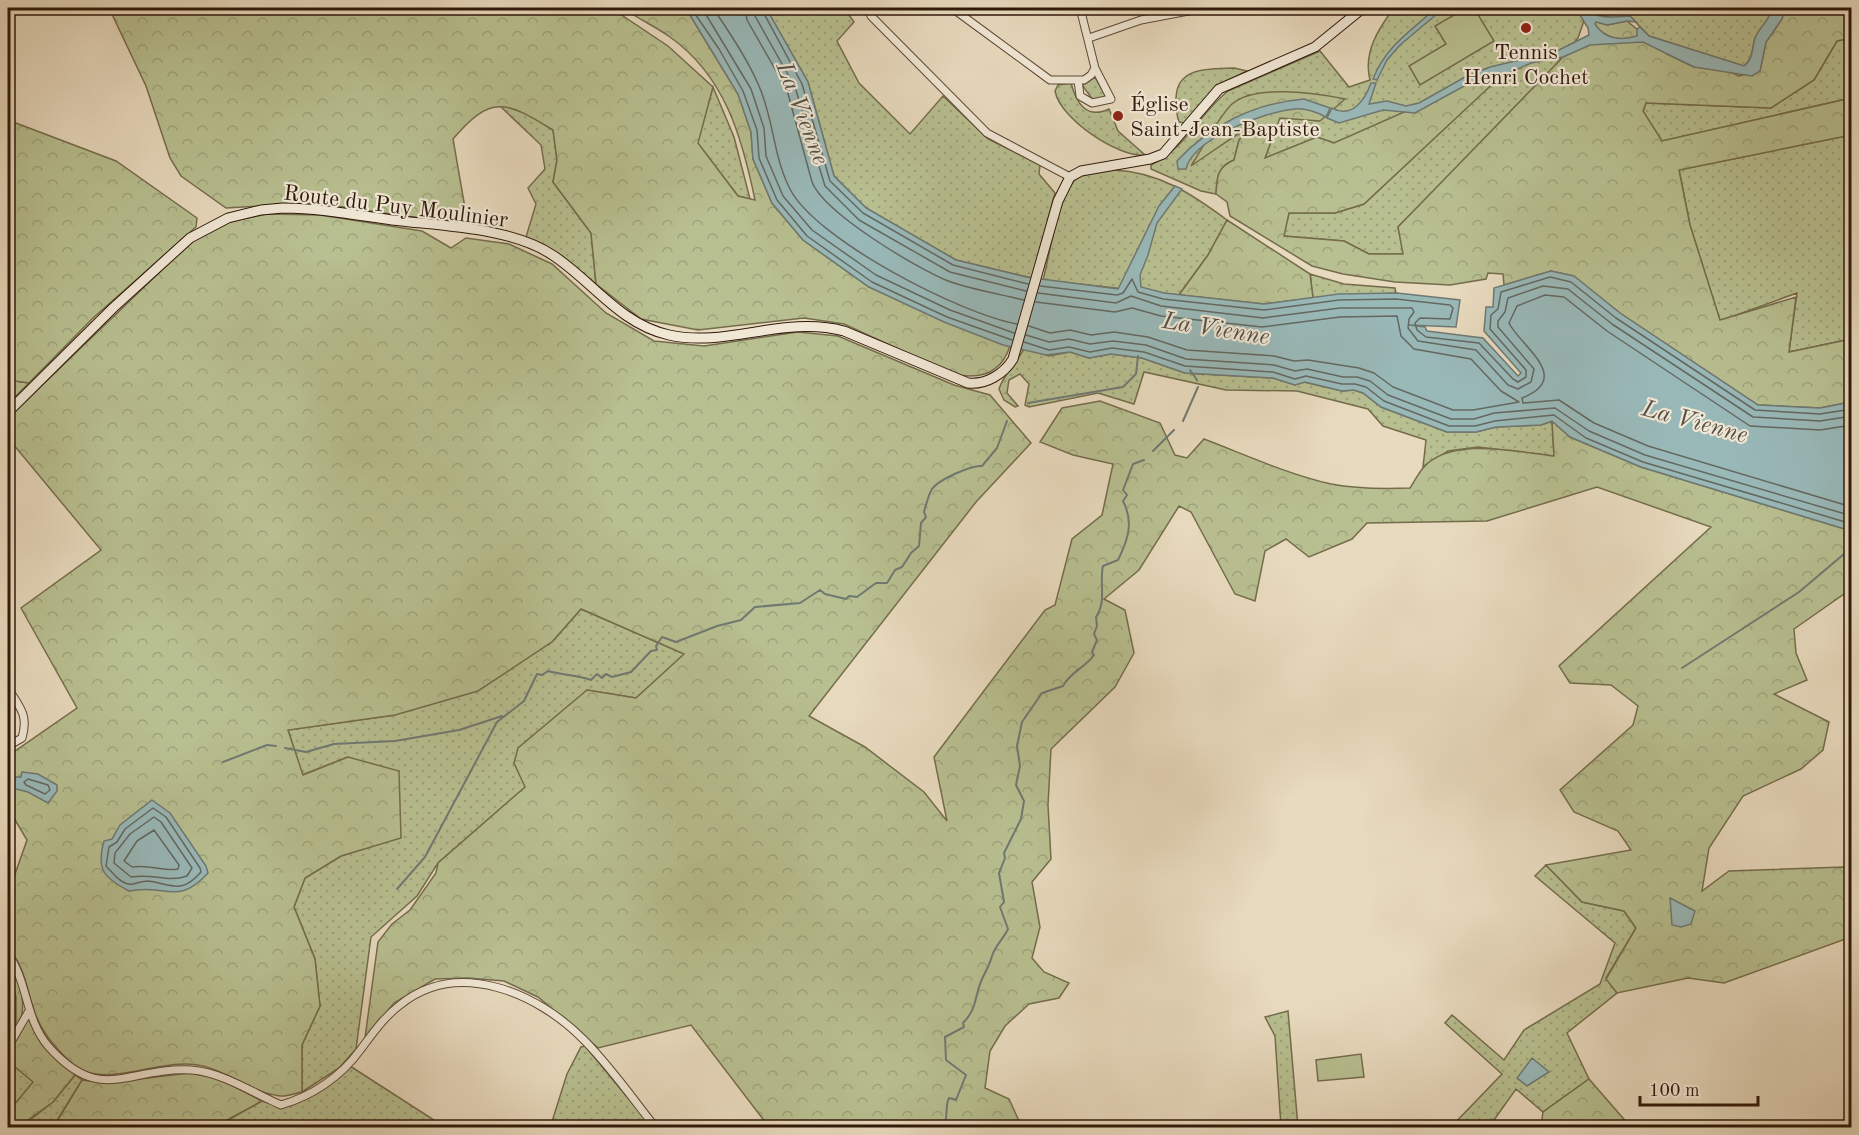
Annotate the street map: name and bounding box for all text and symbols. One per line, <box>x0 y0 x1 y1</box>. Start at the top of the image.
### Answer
marker: Tennis Henri Cochet <box>1519 21 1533 35</box>
place label: Tennis Henri Cochet <box>1463 42 1589 89</box>
water label: La Vienne <box>770 58 832 169</box>
place label: Église Saint-Jean-Baptiste <box>1130 91 1320 141</box>
marker: Église Saint-Jean-Baptiste <box>1111 109 1125 123</box>
street label: Route du Puy Moulinier <box>282 182 509 232</box>
water label: La Vienne <box>1159 309 1271 350</box>
water label: La Vienne <box>1638 397 1750 449</box>
scale bar <box>1640 1069 1758 1107</box>
text: 100 m <box>1649 1082 1700 1100</box>

